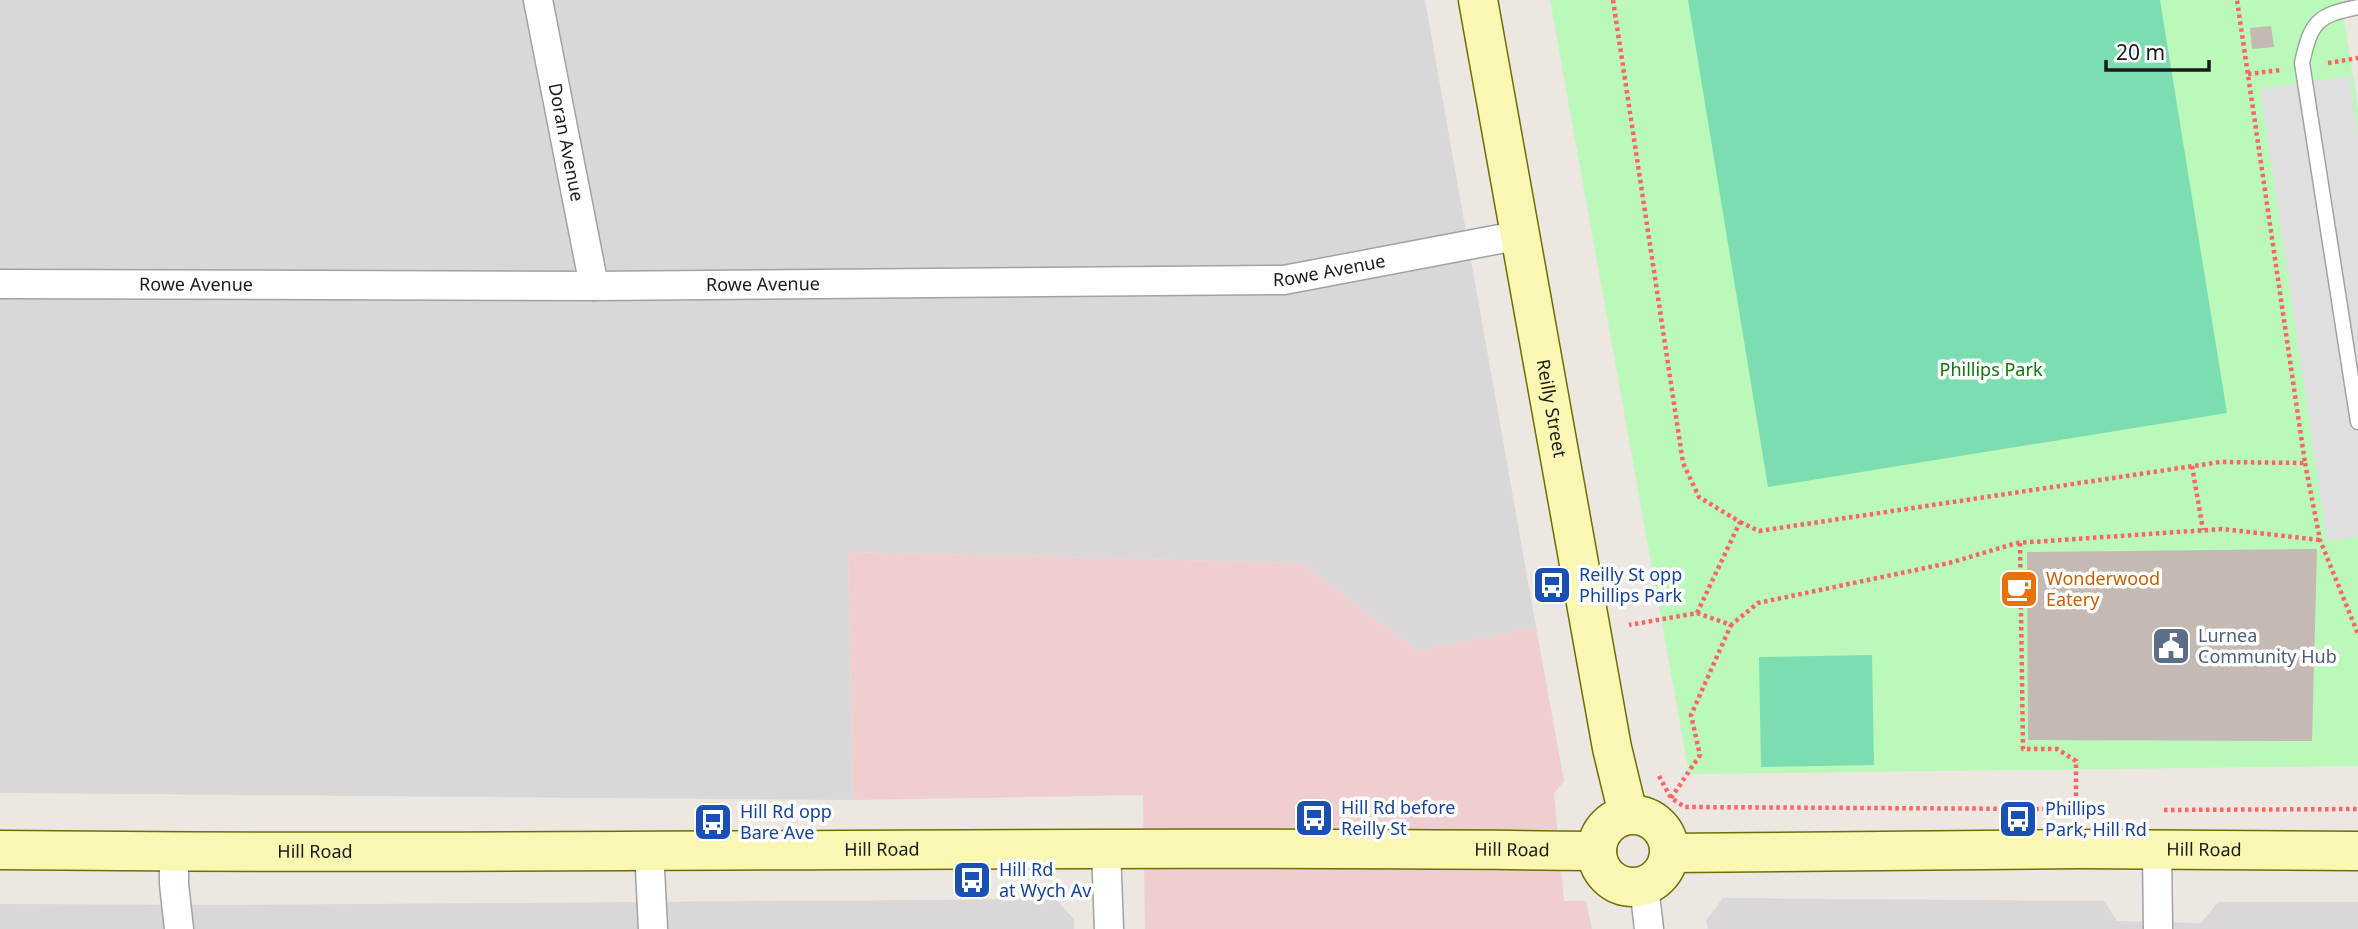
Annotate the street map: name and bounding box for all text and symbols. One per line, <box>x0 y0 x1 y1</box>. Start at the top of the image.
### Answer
scale bar <box>2106 28 2209 72</box>
text: 20 m <box>2116 38 2165 66</box>
street label: Doran Avenue <box>544 81 590 203</box>
street label: Rowe Avenue <box>1273 248 1387 291</box>
street label: Rowe Avenue <box>139 271 253 296</box>
street label: Rowe Avenue <box>706 271 820 296</box>
street label: Reilly Street <box>1532 357 1573 460</box>
park label: Phillips Park <box>1940 357 2043 381</box>
place label: Reilly St opp Phillips Park <box>1579 562 1682 607</box>
bus stop icon: Reilly St opp Phillips Park <box>1531 564 1573 606</box>
place label: Wonderwood Eatery <box>2046 566 2160 611</box>
cafe icon: Wonderwood Eatery <box>1998 568 2040 610</box>
place label: Lurnea Community Hub <box>2198 623 2337 668</box>
public building icon: Lurnea Community Hub <box>2150 625 2192 667</box>
place label: Hill Rd before Reilly St <box>1341 795 1455 840</box>
place label: Phillips Park, Hill Rd <box>2045 796 2147 841</box>
bus stop icon: Hill Rd before Reilly St <box>1293 797 1335 839</box>
bus stop icon: Phillips Park, Hill Rd <box>1997 798 2039 840</box>
place label: Hill Rd opp Bare Ave <box>740 799 832 844</box>
bus stop icon: Hill Rd opp Bare Ave <box>692 801 734 843</box>
street label: Hill Road <box>844 837 920 861</box>
street label: Hill Road <box>1474 837 1550 861</box>
street label: Hill Road <box>2166 837 2242 861</box>
street label: Hill Road <box>277 839 353 863</box>
place label: Hill Rd at Wych Av <box>999 857 1092 902</box>
bus stop icon: Hill Rd at Wych Av <box>951 859 993 901</box>

